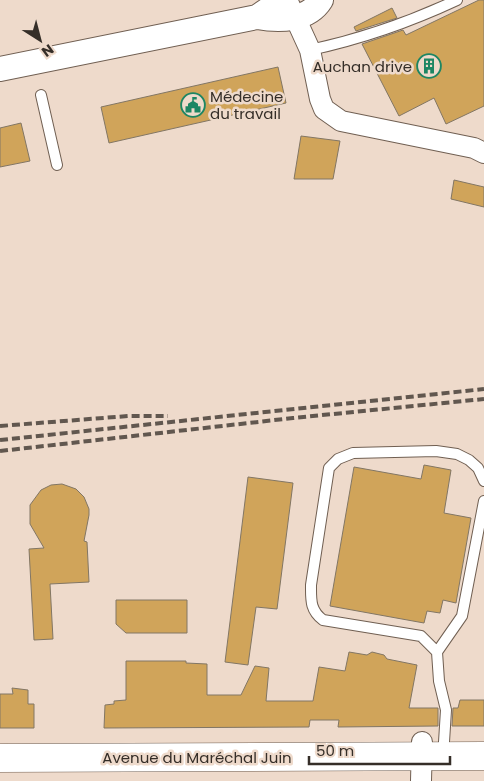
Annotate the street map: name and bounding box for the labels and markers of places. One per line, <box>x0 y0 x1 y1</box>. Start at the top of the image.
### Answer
building icon: Auchan drive <box>416 53 442 79</box>
place label: Auchan drive <box>313 56 412 77</box>
place label: Médecine du travail <box>210 86 283 124</box>
public building icon: Médecine du travail <box>180 92 206 118</box>

